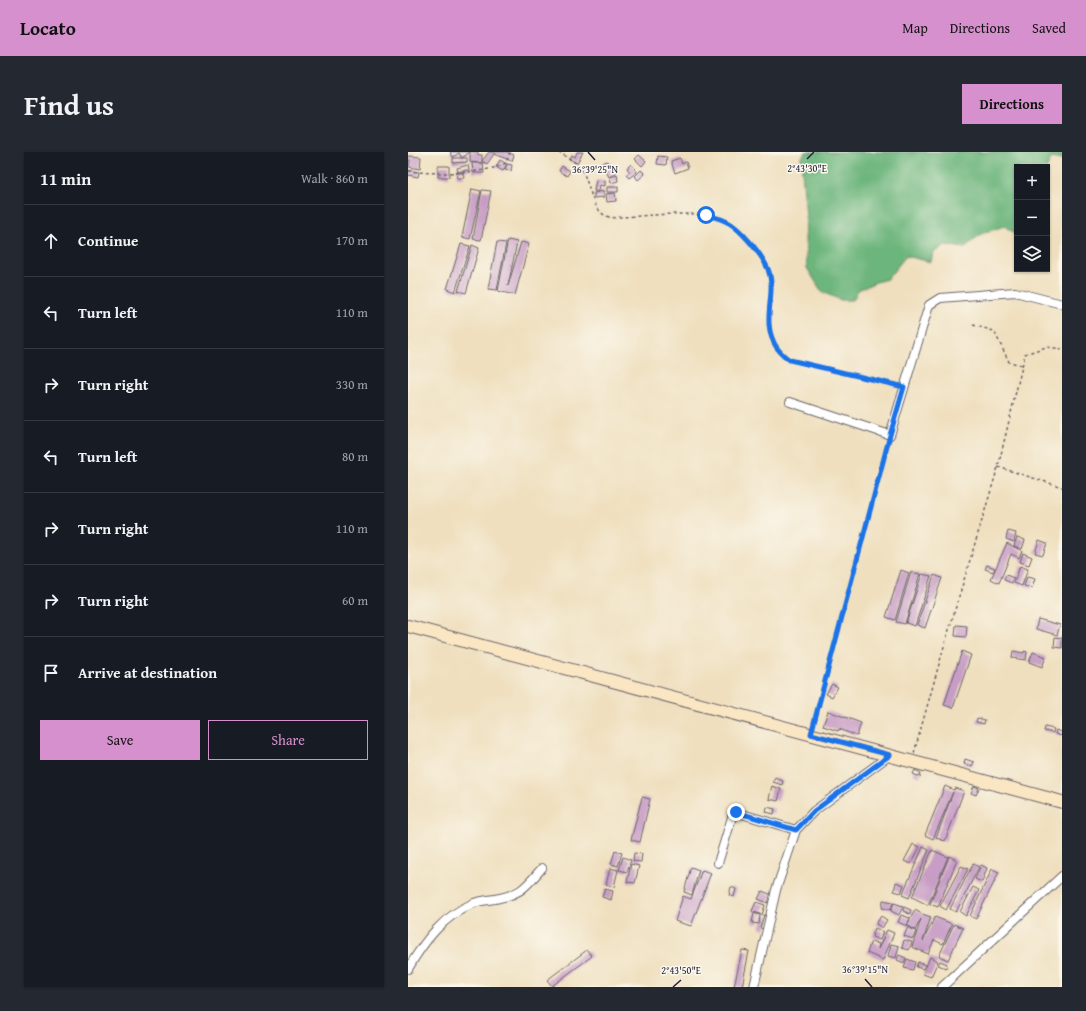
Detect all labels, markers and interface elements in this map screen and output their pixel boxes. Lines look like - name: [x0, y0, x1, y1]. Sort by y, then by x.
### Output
- text: Locato: [20, 14, 76, 42]
- text: Map: [902, 18, 928, 38]
- text: Directions: [950, 18, 1010, 38]
- text: Saved: [1032, 18, 1066, 38]
- text: Find us: [24, 84, 114, 125]
- button: Directions: [962, 84, 1062, 124]
- text: 2°43'30"E: [787, 161, 827, 176]
- text: 36°39'25"N: [572, 162, 618, 177]
- map controls: [1014, 164, 1050, 272]
- button: +: [1014, 164, 1050, 200]
- text: 11 min: [40, 166, 91, 191]
- text: Walk · 860 m: [301, 169, 368, 188]
- button: −: [1014, 200, 1050, 236]
- route start: [697, 206, 715, 224]
- icon: ahead: [40, 230, 62, 252]
- text: Continue: [78, 230, 139, 251]
- text: 170 m: [336, 231, 368, 250]
- button: layers: [1014, 236, 1050, 272]
- icon: left: [40, 302, 62, 324]
- text: Turn left: [78, 302, 137, 323]
- text: 110 m: [336, 303, 368, 322]
- icon: right: [40, 374, 62, 396]
- text: Turn right: [78, 374, 149, 395]
- text: 330 m: [336, 375, 368, 394]
- icon: left: [40, 446, 62, 468]
- text: Turn left: [78, 446, 137, 467]
- text: 80 m: [342, 447, 368, 466]
- icon: right: [40, 518, 62, 540]
- text: Turn right: [78, 518, 149, 539]
- text: 110 m: [336, 519, 368, 538]
- icon: right: [40, 590, 62, 612]
- text: Turn right: [78, 590, 149, 611]
- text: 60 m: [342, 591, 368, 610]
- icon: arrive: [40, 662, 62, 684]
- text: Arrive at destination: [78, 662, 217, 683]
- button: Save: [40, 720, 200, 760]
- button: Share: [208, 720, 368, 760]
- route end: [727, 803, 745, 821]
- text: 36°39'15"N: [842, 962, 888, 977]
- text: 2°43'50"E: [661, 963, 701, 978]

